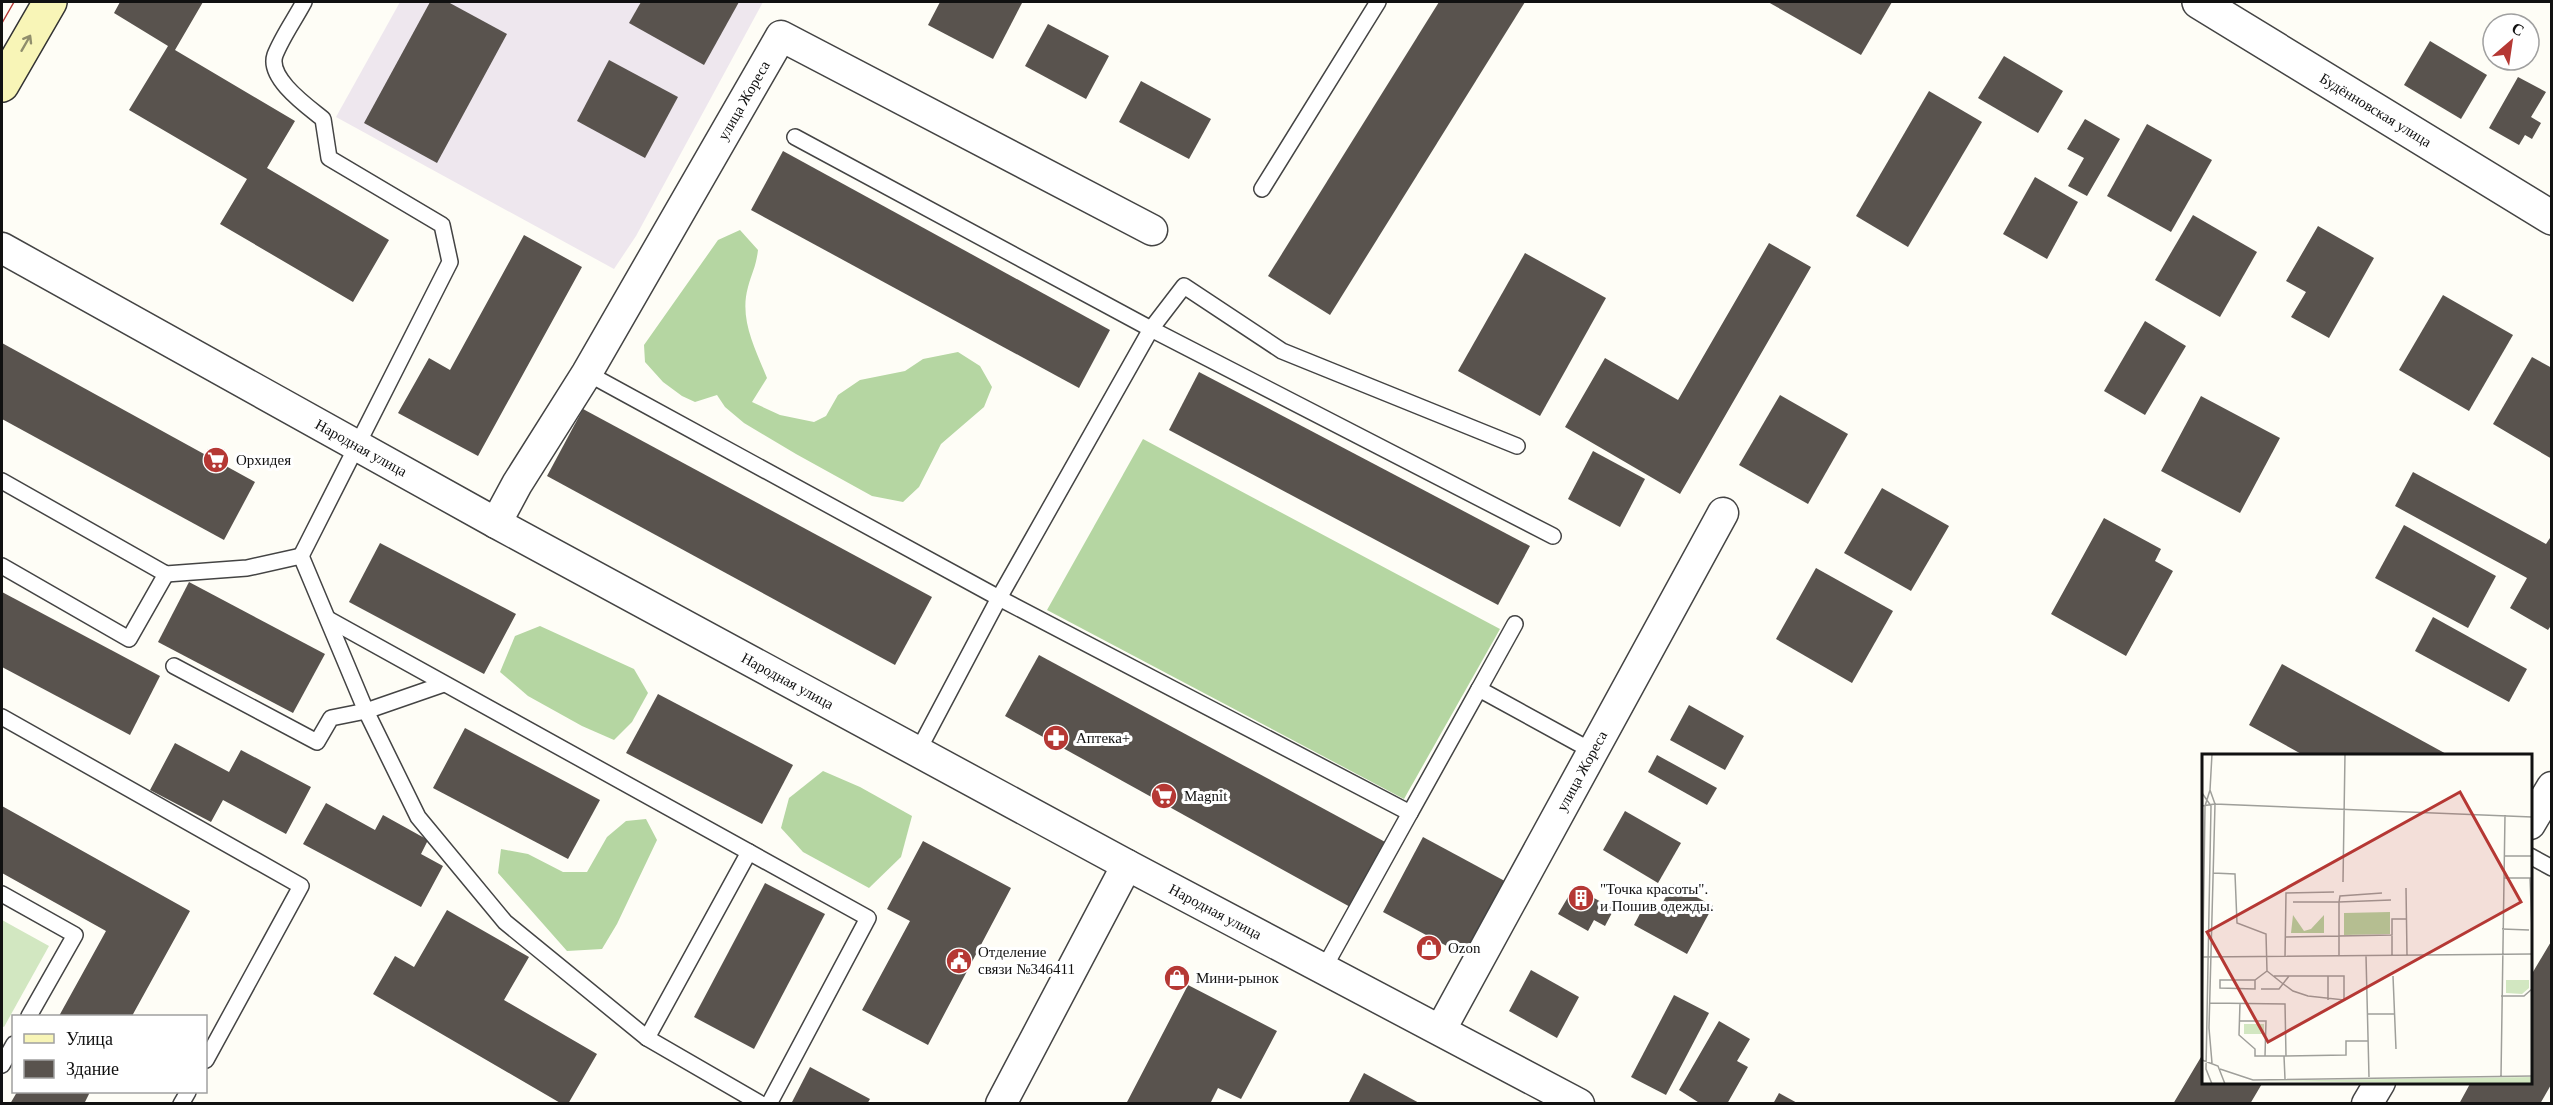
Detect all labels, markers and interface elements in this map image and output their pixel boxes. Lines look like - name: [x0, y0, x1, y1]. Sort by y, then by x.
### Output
- north arrow: [2481, 12, 2541, 72]
- text: С: [2509, 19, 2527, 40]
- one-way arrow: [20, 35, 32, 52]
- street label: улица Жореса: [715, 58, 773, 143]
- street label: Будённовская улица: [2317, 70, 2435, 150]
- street label: Народная улица: [313, 416, 410, 480]
- supermarket icon: Орхидея: [201, 445, 231, 475]
- place label: Орхидея: [236, 452, 291, 468]
- street label: Народная улица: [739, 650, 837, 713]
- pharmacy icon: Аптека+: [1041, 723, 1071, 753]
- street label: улица Жореса: [1554, 728, 1611, 814]
- place label: Аптека+: [1076, 730, 1130, 746]
- inset map: [2202, 754, 2532, 1084]
- supermarket icon: Magnit: [1149, 781, 1179, 811]
- place label: Magnit: [1184, 788, 1228, 804]
- street label: Народная улица: [1166, 881, 1264, 943]
- place label: "Точка красоты". и Пошив одежды.: [1600, 881, 1714, 914]
- building icon: "Точка красоты". и Пошив одежды.: [1566, 883, 1596, 913]
- shop icon: Ozon: [1414, 933, 1444, 963]
- place label: Ozon: [1448, 940, 1481, 956]
- place label: Отделение связи №346411: [978, 944, 1075, 977]
- public building icon: Отделение связи №346411: [944, 946, 974, 976]
- shop icon: Мини-рынок: [1162, 963, 1192, 993]
- place label: Мини-рынок: [1196, 970, 1280, 986]
- legend: [12, 1015, 207, 1093]
- text: Улица: [66, 1029, 113, 1049]
- text: Здание: [66, 1059, 119, 1079]

